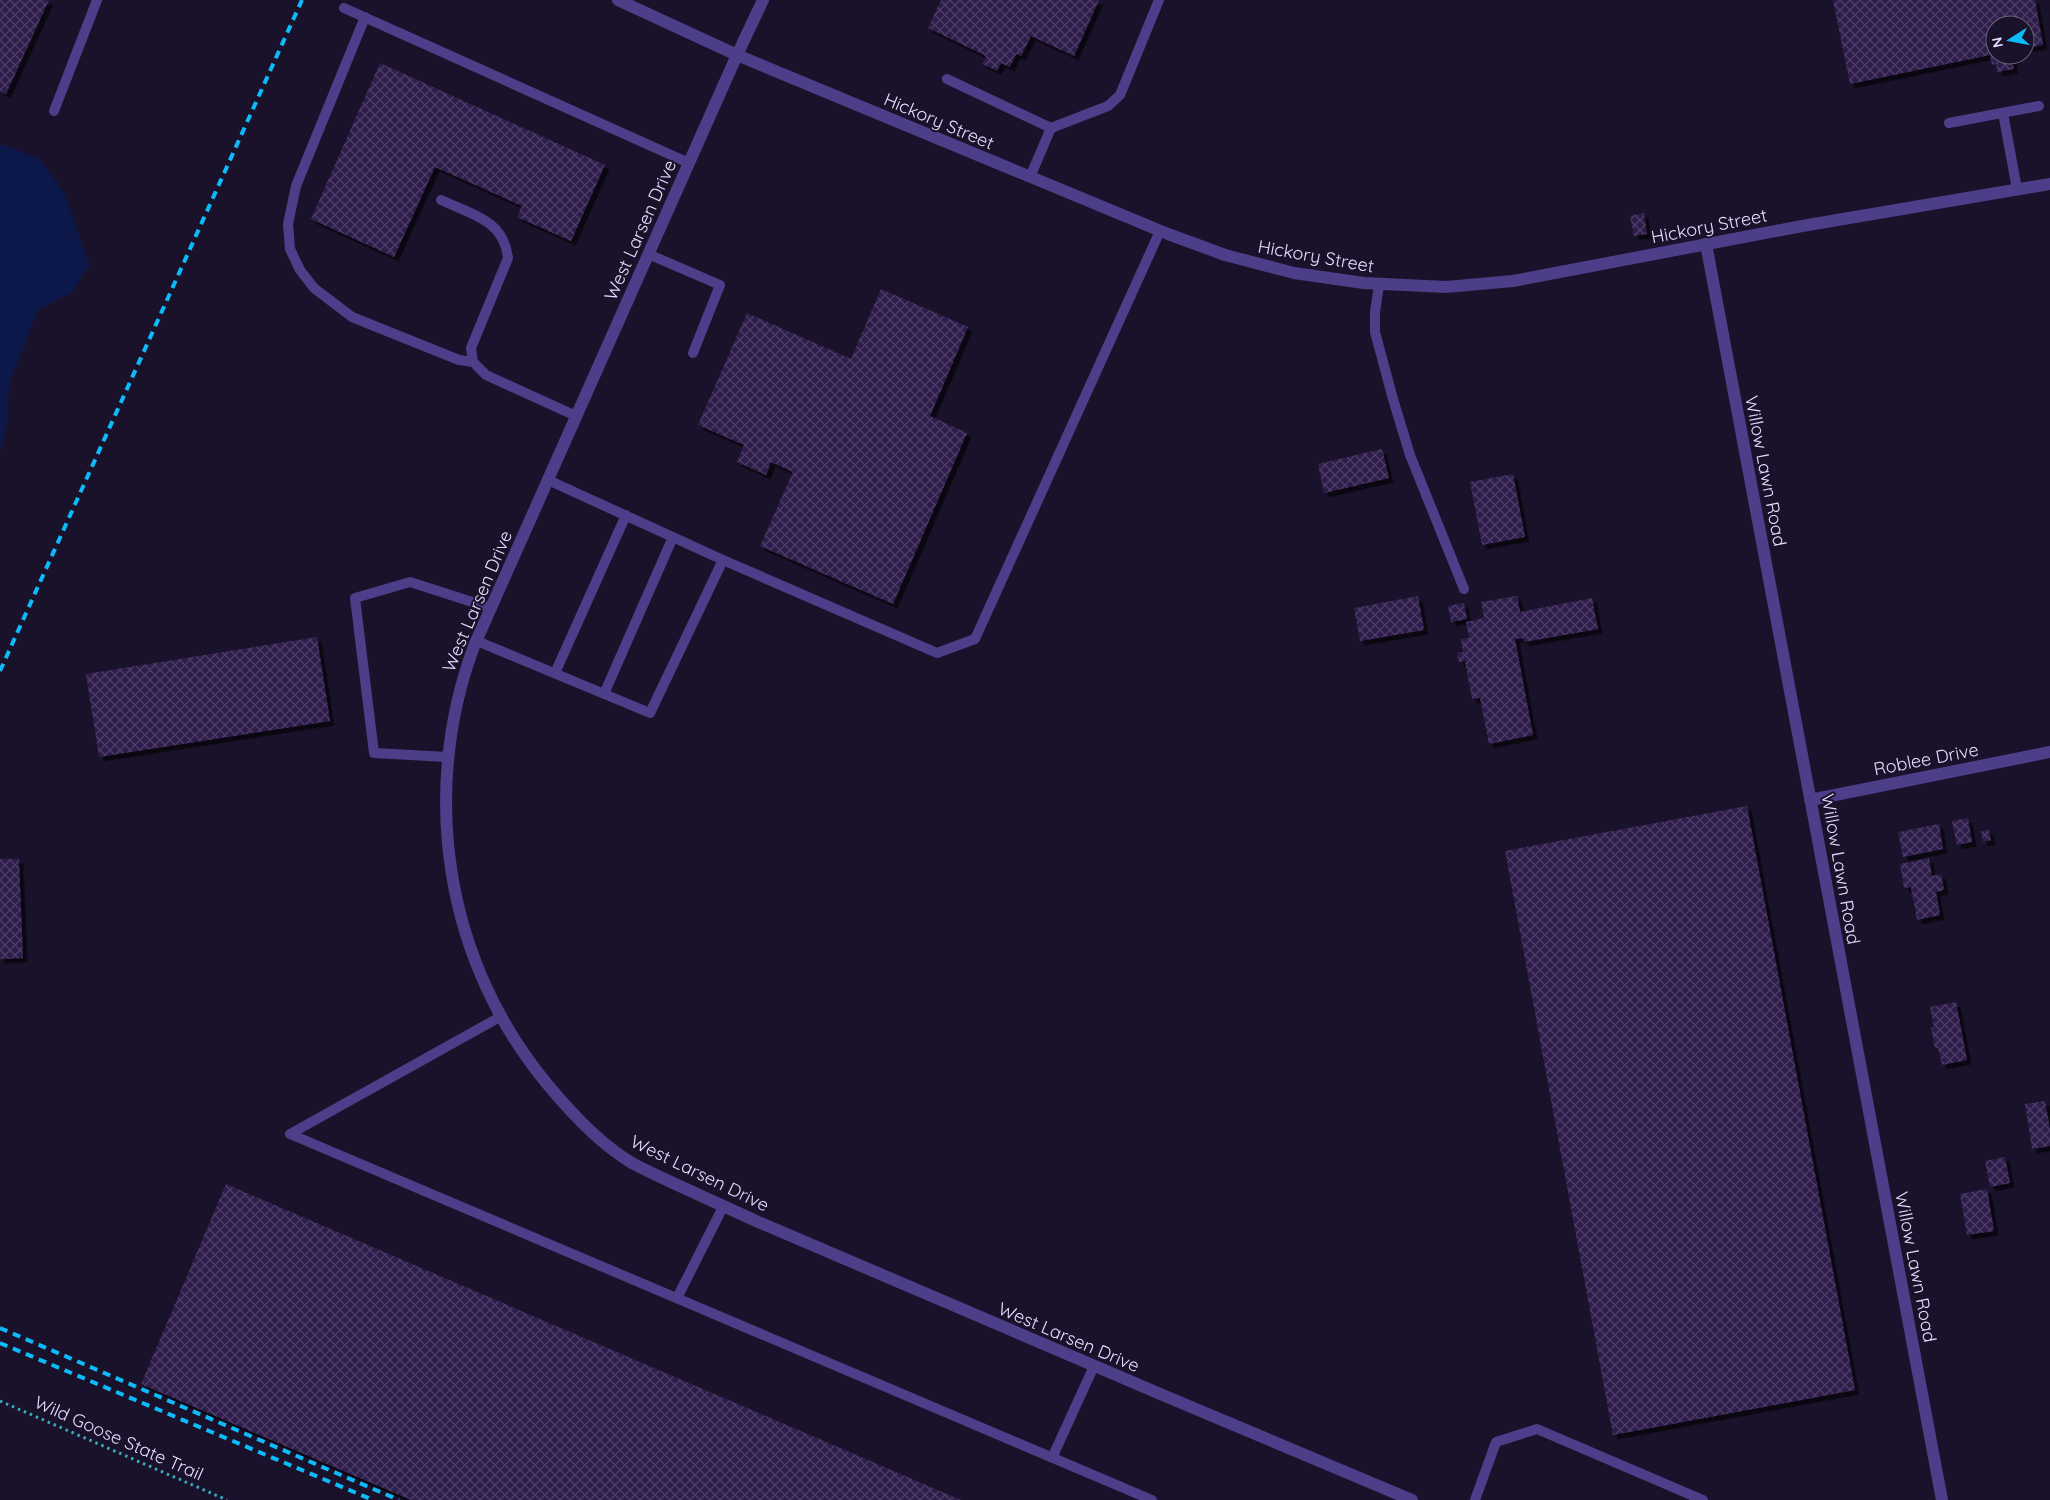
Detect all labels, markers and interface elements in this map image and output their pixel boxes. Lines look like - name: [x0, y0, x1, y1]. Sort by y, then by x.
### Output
- north arrow: [1985, 15, 2035, 65]
- text: N: [1987, 36, 2007, 49]
- street label: Hickory Street: [880, 87, 998, 155]
- street label: West Larsen Drive: [599, 156, 681, 304]
- street label: Hickory Street: [1649, 203, 1769, 249]
- street label: Hickory Street: [1256, 234, 1376, 278]
- street label: Willow Lawn Road: [1740, 394, 1792, 548]
- street label: West Larsen Drive: [437, 527, 517, 675]
- street label: Roblee Drive: [1872, 738, 1980, 780]
- street label: Willow Lawn Road: [1816, 792, 1866, 946]
- street label: West Larsen Drive: [627, 1129, 773, 1217]
- street label: Willow Lawn Road: [1890, 1190, 1942, 1344]
- street label: West Larsen Drive: [995, 1297, 1143, 1377]
- street label: Wild Goose State Trail: [31, 1390, 207, 1486]

